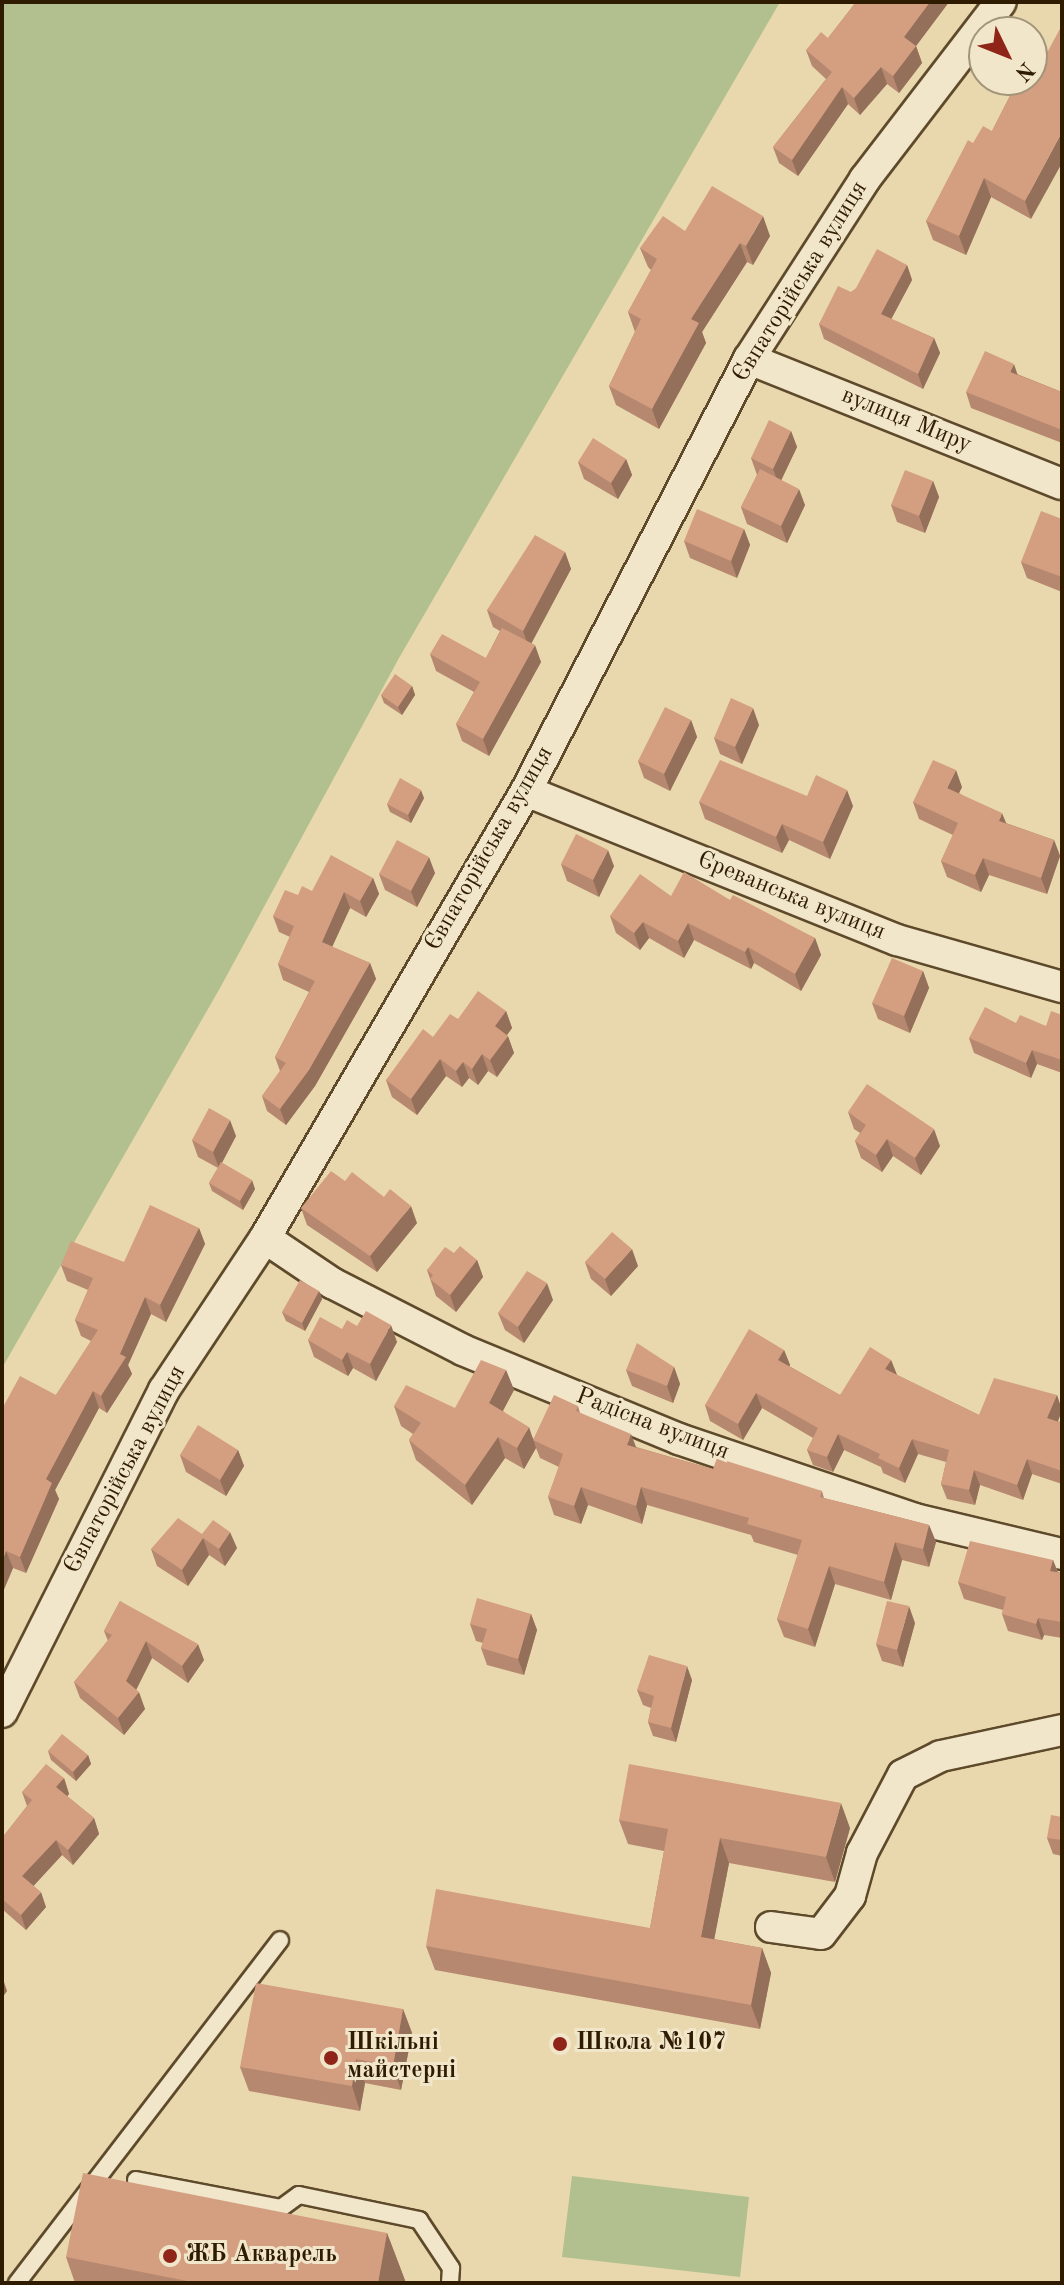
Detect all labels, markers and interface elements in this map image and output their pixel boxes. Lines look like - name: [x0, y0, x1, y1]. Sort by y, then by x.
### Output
- north arrow: [968, 16, 1048, 96]
- text: N: [1010, 57, 1038, 85]
- street label: Євпаторійська вулиця: [727, 176, 875, 388]
- street label: вулиця Миру: [837, 382, 975, 460]
- street label: Євпаторійська вулиця: [420, 742, 560, 956]
- street label: Єреванська вулиця: [693, 846, 889, 948]
- street label: Євпаторійська вулиця: [59, 1361, 193, 1579]
- street label: Радісна вулиця: [571, 1383, 733, 1467]
- place label: Шкільні майстерні: [347, 2030, 456, 2086]
- place label: Школа №107: [576, 2030, 726, 2058]
- marker: Школа №107: [551, 2035, 569, 2053]
- marker: Шкільні майстерні: [322, 2049, 340, 2067]
- place label: ЖБ Акварель: [186, 2242, 337, 2270]
- marker: ЖБ Акварель: [161, 2247, 179, 2265]

